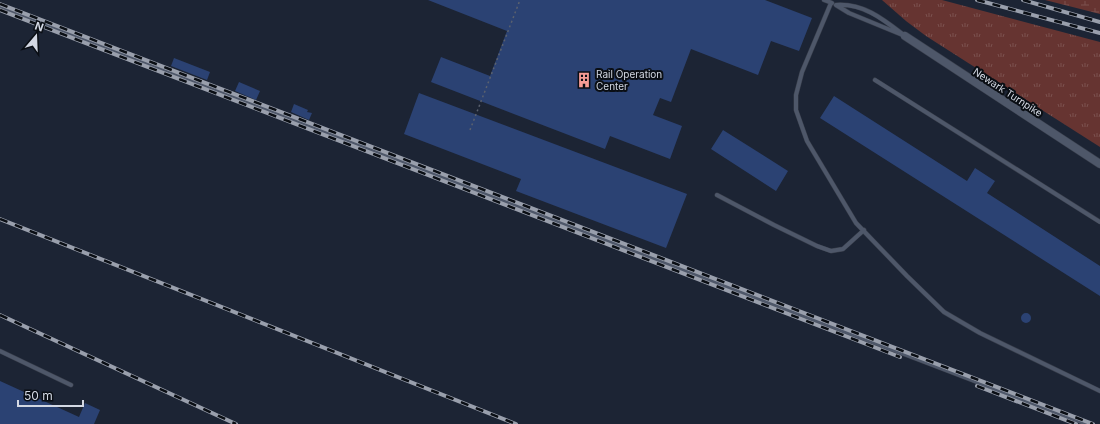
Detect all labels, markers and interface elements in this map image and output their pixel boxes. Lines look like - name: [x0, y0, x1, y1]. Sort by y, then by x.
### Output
- north arrow: [16, 16, 56, 56]
- text: N: [33, 19, 46, 35]
- street label: Newark Turnpike: [971, 65, 1045, 119]
- place label: Rail Operation Center: [596, 68, 662, 92]
- building icon: Rail Operation Center: [575, 71, 593, 89]
- scale bar: [18, 382, 83, 408]
- text: 50 m: [24, 388, 53, 403]

